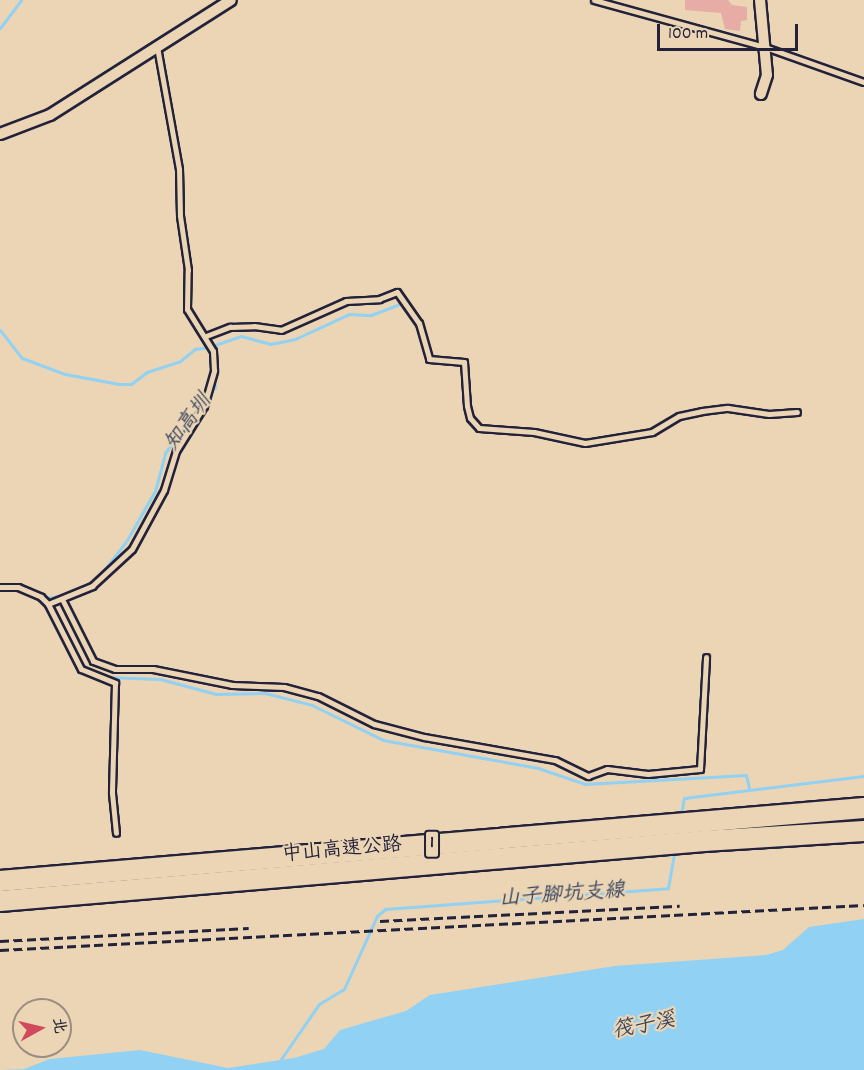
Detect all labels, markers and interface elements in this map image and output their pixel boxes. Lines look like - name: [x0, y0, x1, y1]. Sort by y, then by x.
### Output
- scale bar: [660, 12, 801, 50]
- text: 100 m: [668, 22, 708, 47]
- water label: 知高圳: [160, 390, 218, 456]
- road number: 1: [423, 829, 441, 859]
- street label: 中山高速公路: [281, 834, 403, 868]
- water label: 山子腳坑支線: [498, 879, 626, 913]
- north arrow: [12, 998, 72, 1058]
- water label: 筏子溪: [611, 1009, 677, 1045]
- text: 北: [46, 1016, 71, 1035]

